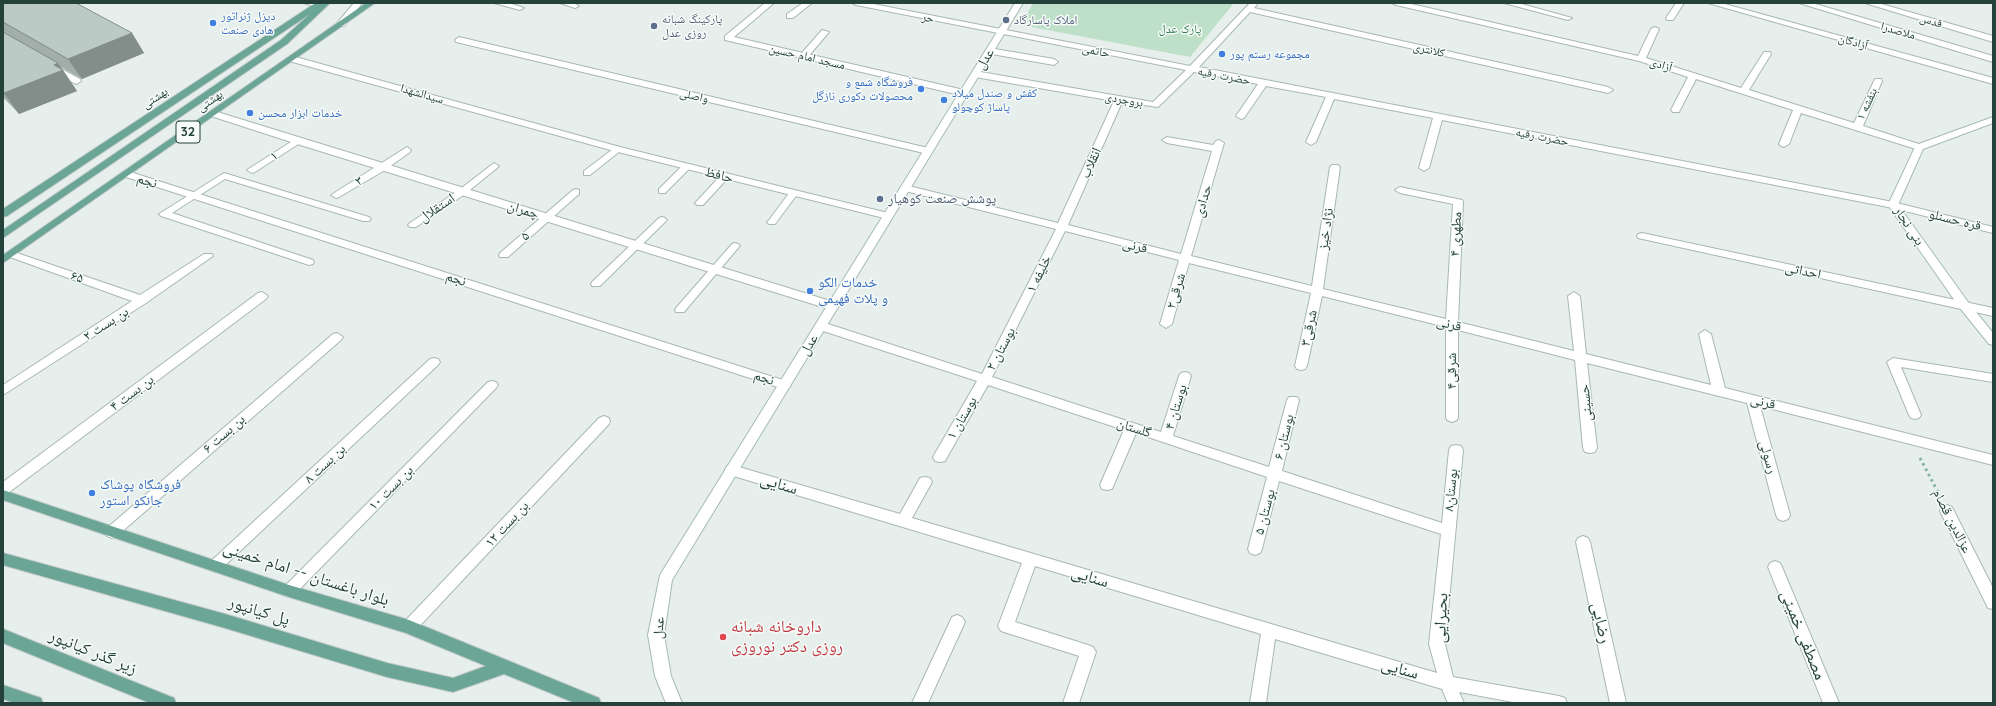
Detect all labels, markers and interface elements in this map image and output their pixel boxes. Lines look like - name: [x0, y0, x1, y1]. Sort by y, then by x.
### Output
- place label: دیزل ژنراتور هادی صنعت: [221, 9, 275, 37]
- street label: حر: [920, 10, 936, 26]
- street label: قدس: [1918, 11, 1944, 31]
- place label: پارکینگ شبانه روزی عدل: [662, 12, 722, 40]
- place label: املاک پاسارگاد: [1014, 13, 1077, 27]
- marker: املاک پاسارگاد: [1001, 15, 1011, 25]
- marker: دیزل ژنراتور هادی صنعت: [208, 18, 218, 28]
- street label: ملاصدرا: [1879, 19, 1917, 43]
- marker: پارکینگ شبانه روزی عدل: [649, 21, 659, 31]
- park label: پارک عدل: [1159, 22, 1201, 36]
- street label: آزادگان: [1836, 31, 1870, 53]
- street label: کلانتری: [1412, 39, 1446, 61]
- street label: مسجد امام حسین: [767, 41, 847, 73]
- street label: حاتمی: [1081, 41, 1111, 61]
- street label: عدل: [972, 45, 998, 73]
- place label: مجموعه رستم پور: [1230, 47, 1310, 61]
- marker: مجموعه رستم پور: [1217, 49, 1227, 59]
- street label: آزادی: [1648, 55, 1674, 75]
- street label: حضرت رقیه: [1196, 64, 1252, 88]
- place label: فروشگاه شمع و محصولات دکوری نازگل: [812, 75, 913, 103]
- street label: سیدالشهدا: [399, 81, 445, 107]
- street label: بهشتی: [139, 84, 171, 112]
- marker: فروشگاه شمع و محصولات دکوری نازگل: [916, 84, 926, 94]
- street label: واصلی: [678, 86, 710, 106]
- place label: کفش و صندل میلاد پاساژ کوچولو: [952, 86, 1037, 114]
- street label: بنفشه ۱: [1853, 86, 1881, 122]
- street label: بهشتى: [194, 87, 226, 115]
- street label: بروجردی: [1104, 90, 1144, 110]
- marker: کفش و صندل میلاد پاساژ کوچولو: [939, 95, 949, 105]
- place label: خدمات ابزار محسن: [258, 106, 343, 120]
- marker: خدمات ابزار محسن: [245, 108, 255, 118]
- road number: 32: [176, 121, 200, 143]
- street label: حضرت رقیه: [1514, 125, 1570, 149]
- street label: انقلاب: [1077, 145, 1105, 181]
- street label: ۱: [267, 147, 281, 165]
- street label: حافظ: [703, 163, 735, 187]
- street label: نجم: [135, 170, 159, 192]
- street label: ۳: [352, 172, 366, 190]
- street label: حدادی: [1190, 183, 1216, 219]
- street label: استقلال: [416, 190, 458, 226]
- place label: پوشش صنعت کوهیار: [888, 191, 996, 207]
- marker: پوشش صنعت کوهیار: [875, 194, 885, 204]
- street label: چمران: [505, 197, 541, 223]
- street label: بنی نجار: [1890, 203, 1928, 249]
- street label: قره حسنلو: [1927, 205, 1983, 235]
- street label: نژاد خیز: [1315, 207, 1337, 251]
- street label: مطهری ۴: [1446, 211, 1466, 257]
- street label: ۵: [517, 228, 533, 244]
- street label: قرنی: [1121, 235, 1149, 257]
- street label: خلیفه ۱: [1023, 253, 1055, 295]
- street label: احداثی: [1783, 259, 1823, 283]
- street label: ۶۵: [68, 267, 86, 287]
- street label: نجم: [444, 268, 468, 290]
- street label: ۲شرقی: [1163, 271, 1189, 311]
- place label: خدمات الگو و پلات فهیمی: [818, 275, 888, 308]
- marker: خدمات الگو و پلات فهیمی: [805, 286, 815, 296]
- street label: بن بست ۲: [80, 303, 132, 345]
- street label: ۳شرقی: [1297, 308, 1321, 348]
- street label: قرنی: [1435, 313, 1463, 335]
- street label: بوستان ۲: [983, 325, 1019, 373]
- street label: عدل: [796, 331, 822, 359]
- street label: ۴شرقی: [1444, 353, 1460, 389]
- street label: نجم: [752, 367, 776, 389]
- street label: بن بست ۴: [107, 371, 157, 415]
- street label: بوستان ۴: [1161, 382, 1191, 432]
- street label: حسینی: [1576, 384, 1596, 422]
- street label: قرنی: [1749, 391, 1777, 413]
- street label: بوستان ۱: [943, 394, 981, 442]
- street label: بن بست ۶: [199, 411, 249, 457]
- street label: بوستان ۶: [1270, 412, 1298, 462]
- street label: گلستان: [1115, 415, 1153, 441]
- street label: رسولی: [1756, 439, 1780, 475]
- street label: بن بست ۸: [301, 441, 349, 487]
- street label: بن بست ۱۰: [365, 462, 417, 514]
- street label: بوستان۸: [1440, 468, 1462, 512]
- street label: سنایی: [758, 469, 800, 499]
- place label: فروشگاه پوشاک جانکو استور: [100, 477, 181, 510]
- street label: عزالدین قصام: [1929, 486, 1975, 556]
- street label: بوستان ۵: [1251, 487, 1279, 537]
- marker: فروشگاه پوشاک جانکو استور: [87, 488, 97, 498]
- street label: بن بست ۱۲: [481, 497, 533, 551]
- street label: بلوار باغستان -- امام خمینی: [220, 537, 392, 611]
- street label: سنایی: [1069, 562, 1111, 592]
- street label: مصطفی خمینی: [1776, 587, 1830, 683]
- street label: پل کیانپور: [226, 592, 292, 630]
- street label: بحیرایی: [1429, 592, 1453, 644]
- street label: رضایی: [1587, 600, 1615, 646]
- street label: عدل: [650, 616, 668, 640]
- place label: داروخانه شبانه روزی دکتر نوروزی: [731, 617, 843, 657]
- street label: زیر گذر کیانپور: [46, 625, 140, 679]
- marker: داروخانه شبانه روزی دکتر نوروزی: [718, 632, 728, 642]
- street label: سنایی: [1379, 654, 1421, 684]

